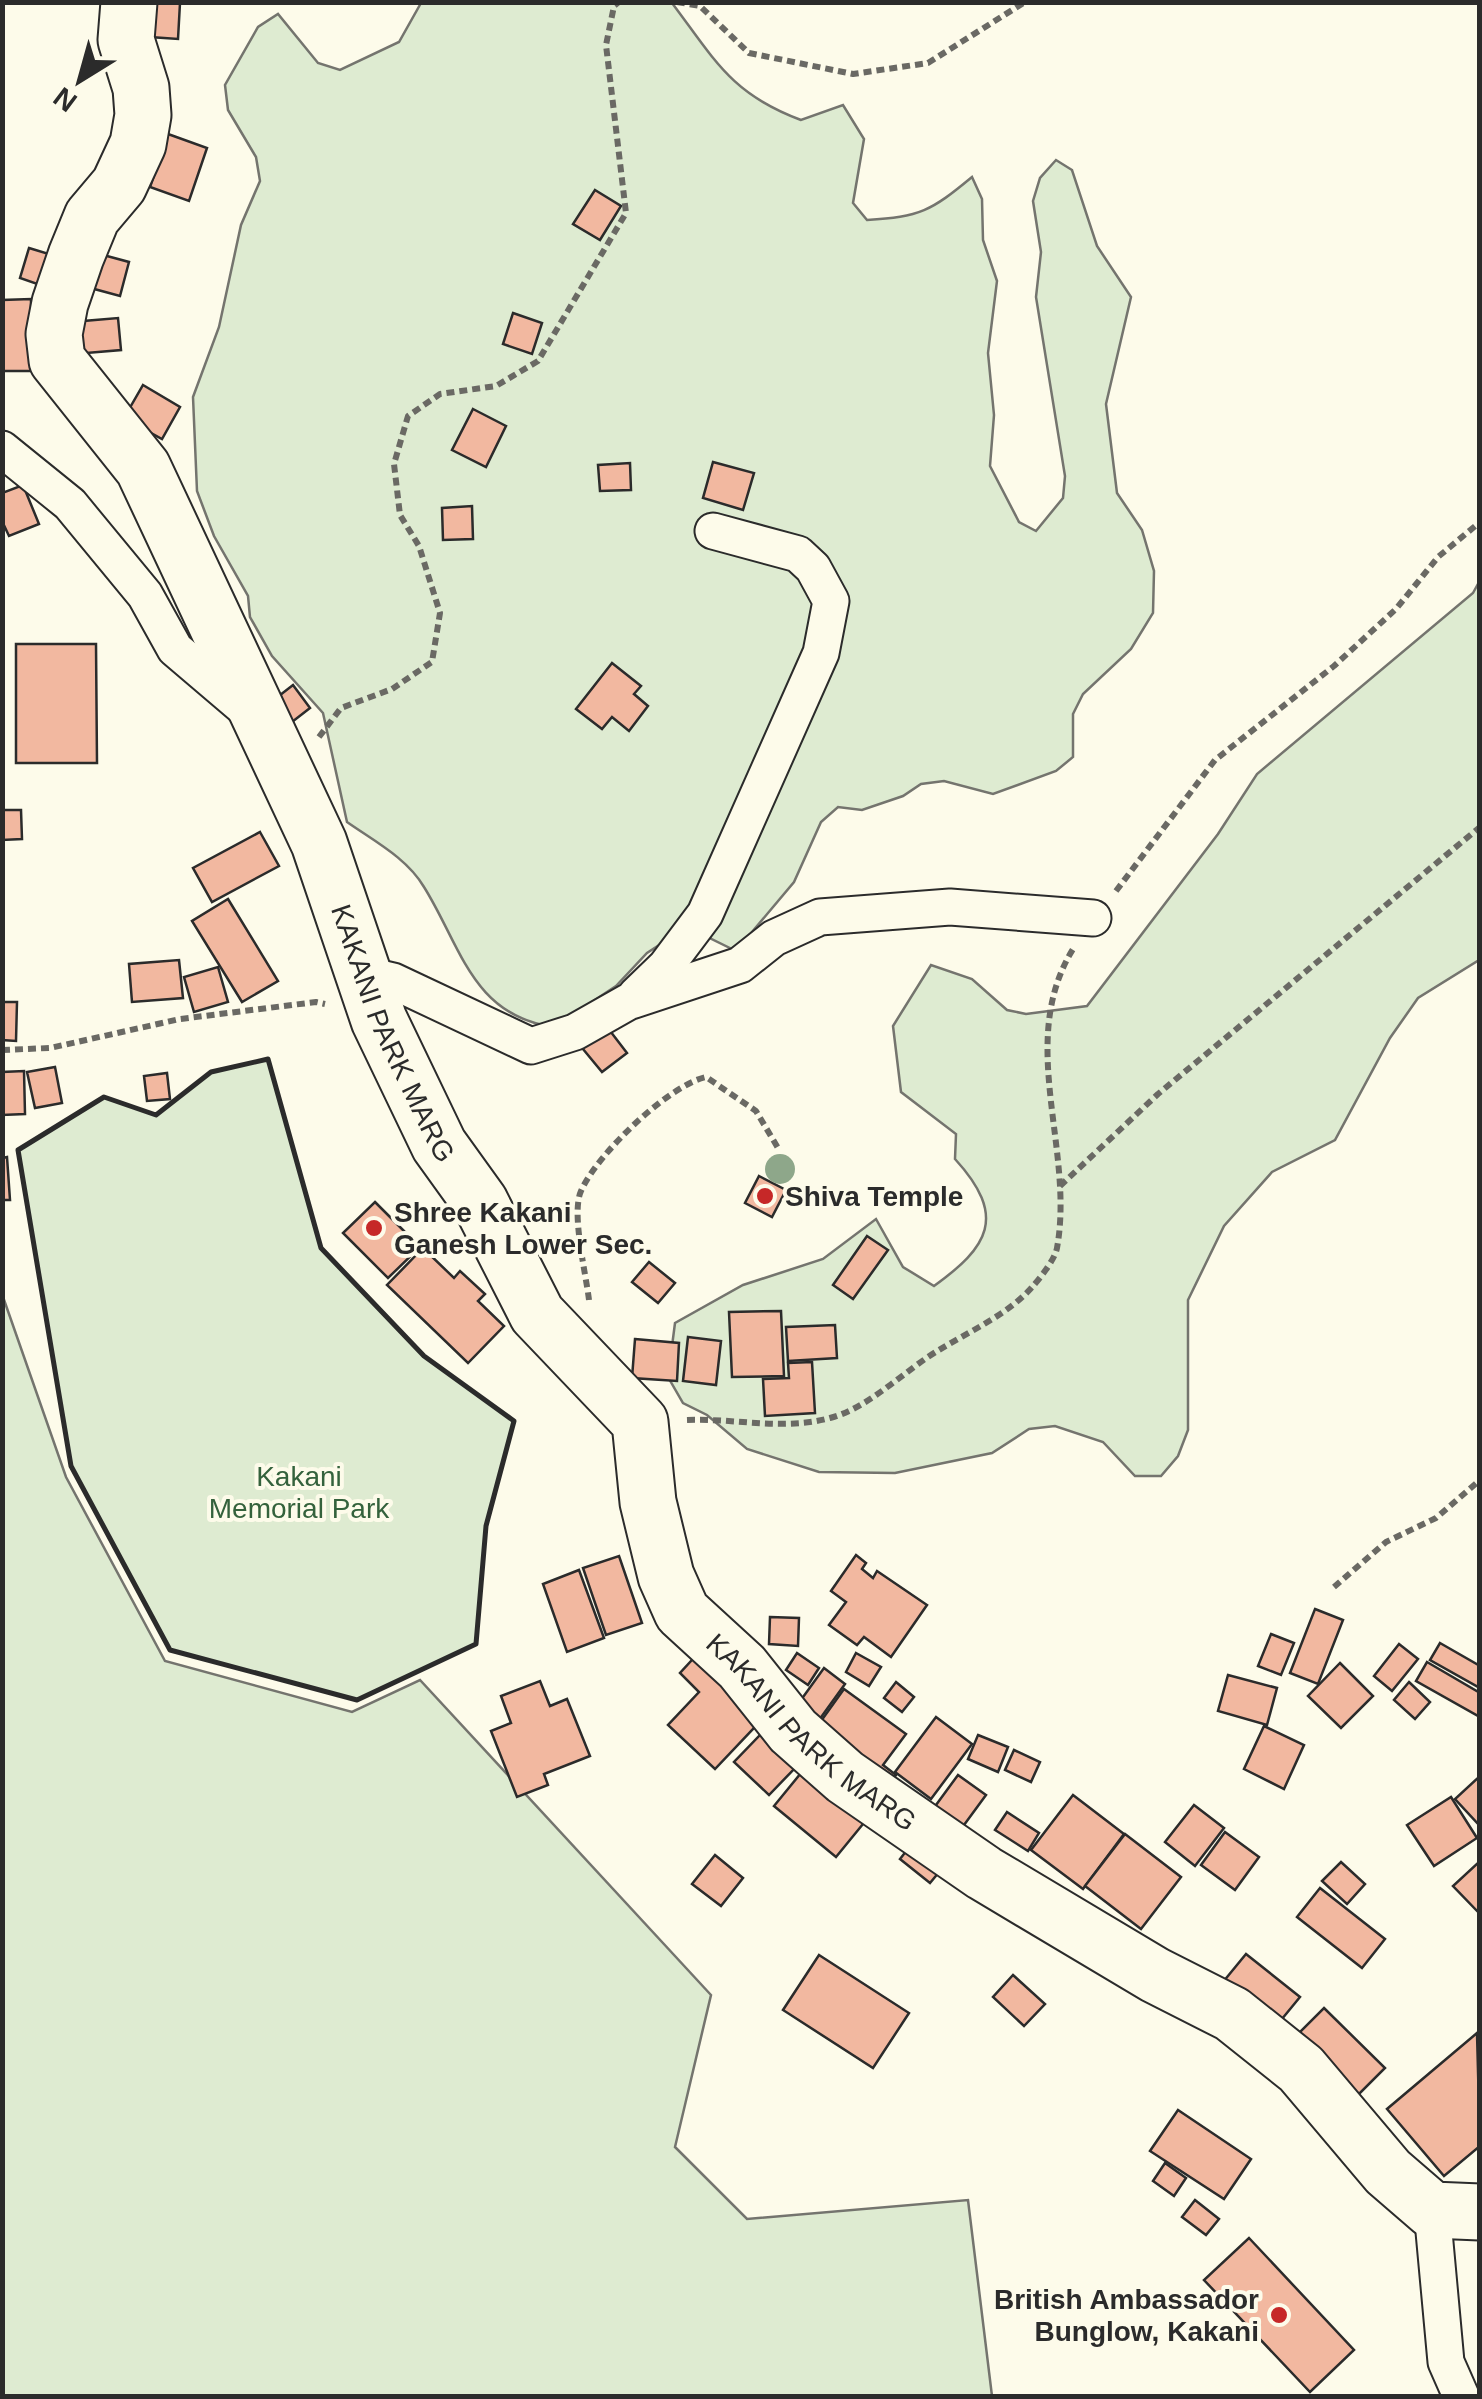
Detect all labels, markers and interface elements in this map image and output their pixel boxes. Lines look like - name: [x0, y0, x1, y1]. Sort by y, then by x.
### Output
- north arrow: [30, 30, 130, 130]
- text: N: [48, 81, 83, 118]
- street label: KAKANI PARK MARG: [325, 900, 461, 1168]
- place label: Shiva Temple: [785, 1181, 963, 1212]
- marker: Shiva Temple: [754, 1185, 776, 1207]
- place label: Shree Kakani Ganesh Lower Sec.: [394, 1197, 652, 1260]
- marker: Shree Kakani Ganesh Lower Sec.: [363, 1217, 385, 1239]
- park label: Kakani Memorial Park: [209, 1461, 390, 1524]
- street label: KAKANI PARK MARG: [700, 1627, 922, 1837]
- place label: British Ambassador Bunglow, Kakani: [994, 2284, 1259, 2347]
- marker: British Ambassador Bunglow, Kakani: [1268, 2304, 1290, 2326]

